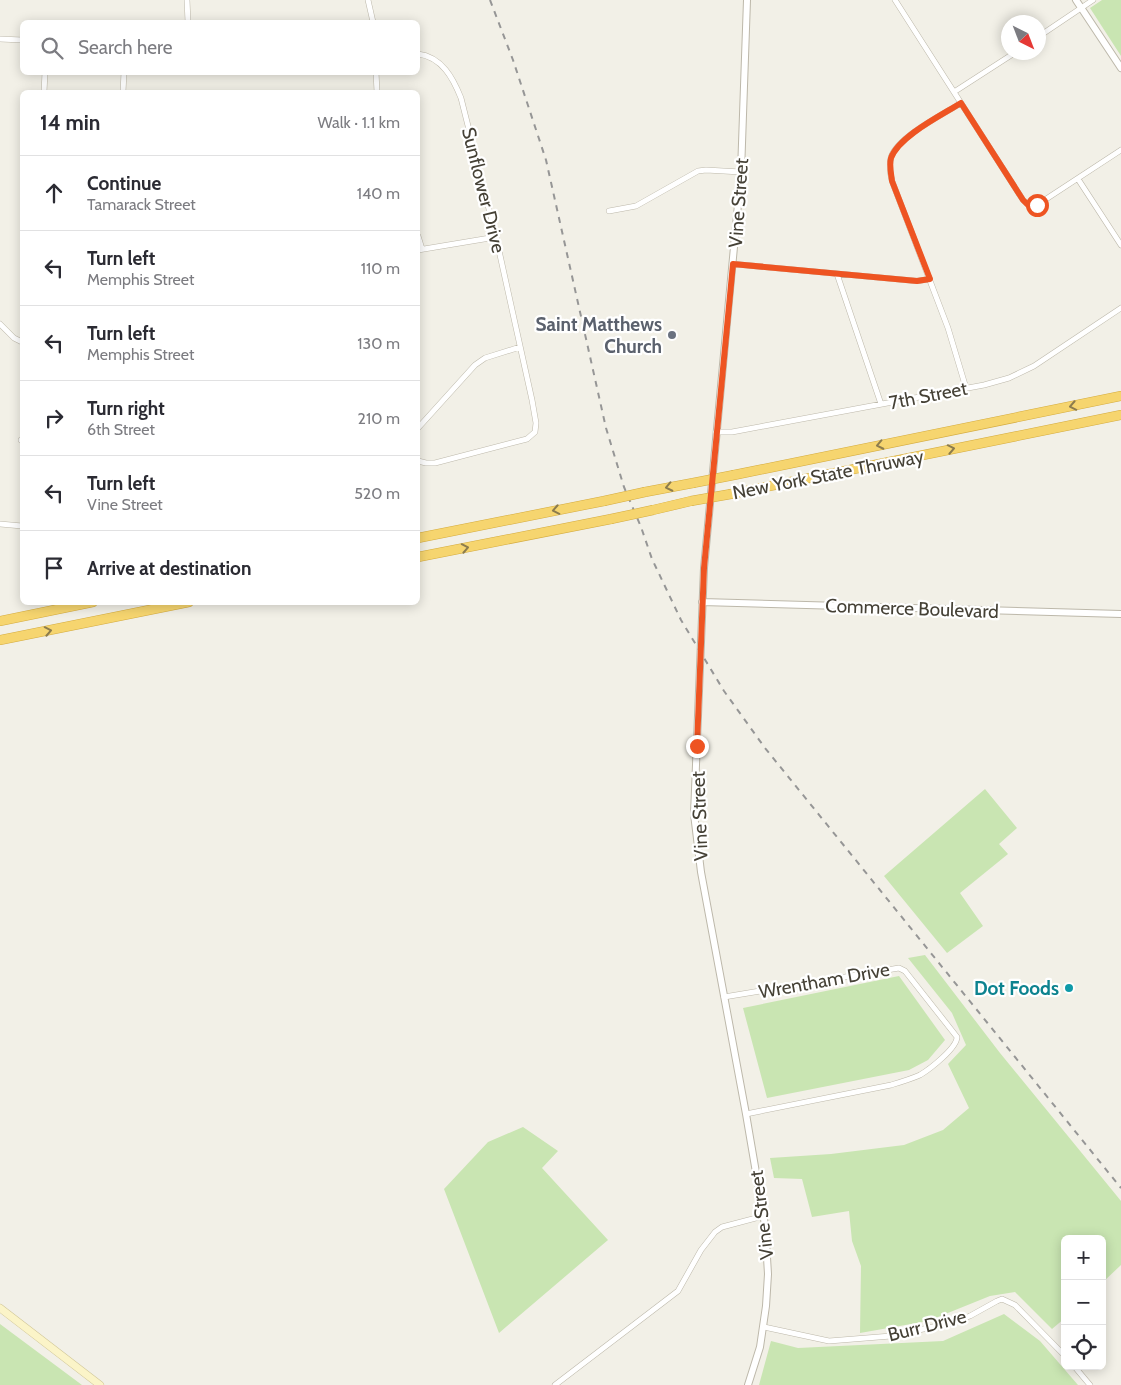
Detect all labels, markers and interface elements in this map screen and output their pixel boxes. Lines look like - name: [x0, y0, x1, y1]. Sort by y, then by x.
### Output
- north arrow: [1001, 15, 1046, 60]
- search box: [20, 20, 420, 75]
- icon: search: [38, 34, 66, 62]
- text: Search here: [78, 36, 172, 59]
- text: 14 min: [40, 110, 100, 135]
- text: Walk · 1.1 km: [318, 113, 400, 132]
- street label: Sunflower Drive: [457, 125, 510, 256]
- street label: Vine Street: [724, 157, 753, 249]
- text: Continue: [87, 172, 161, 195]
- icon: ahead: [40, 179, 68, 207]
- text: 140 m: [357, 184, 400, 203]
- route start: [1026, 194, 1049, 217]
- text: Tamarack Street: [87, 195, 196, 214]
- text: Turn left: [87, 247, 155, 270]
- icon: left: [40, 254, 68, 282]
- text: 110 m: [361, 259, 400, 278]
- text: Memphis Street: [87, 270, 194, 289]
- place label: Saint Matthews Church: [536, 313, 662, 358]
- text: Turn left: [87, 322, 155, 345]
- icon: left: [40, 329, 68, 357]
- marker: Saint Matthews Church: [666, 329, 678, 341]
- text: 130 m: [357, 334, 400, 353]
- text: Memphis Street: [87, 345, 194, 364]
- street label: 7th Street: [887, 377, 970, 414]
- text: Turn right: [87, 397, 165, 420]
- one-way arrow: [1069, 400, 1078, 410]
- icon: right: [40, 404, 68, 432]
- text: 210 m: [358, 409, 400, 428]
- text: 6th Street: [87, 420, 155, 439]
- one-way arrow: [875, 439, 884, 450]
- street label: New York State Thruway: [731, 445, 926, 504]
- one-way arrow: [946, 445, 955, 455]
- text: Turn left: [87, 472, 155, 495]
- icon: left: [40, 479, 68, 507]
- one-way arrow: [664, 482, 673, 492]
- text: 520 m: [354, 484, 400, 503]
- text: Vine Street: [87, 495, 163, 514]
- one-way arrow: [551, 505, 560, 515]
- one-way arrow: [461, 543, 470, 554]
- icon: arrive: [40, 554, 68, 582]
- text: Arrive at destination: [87, 557, 251, 580]
- street label: Commerce Boulevard: [825, 594, 999, 623]
- one-way arrow: [43, 626, 52, 637]
- route end: [686, 735, 709, 758]
- street label: Vine Street: [686, 770, 713, 861]
- street label: Wrentham Drive: [757, 958, 892, 1003]
- place label: Dot Foods: [974, 977, 1059, 1000]
- marker: Dot Foods: [1063, 982, 1075, 994]
- street label: Vine Street: [745, 1168, 778, 1261]
- map controls: [1061, 1235, 1106, 1370]
- button: +: [1061, 1235, 1106, 1280]
- button: −: [1061, 1280, 1106, 1325]
- street label: Burr Drive: [885, 1305, 969, 1346]
- button: locate: [1061, 1325, 1106, 1370]

